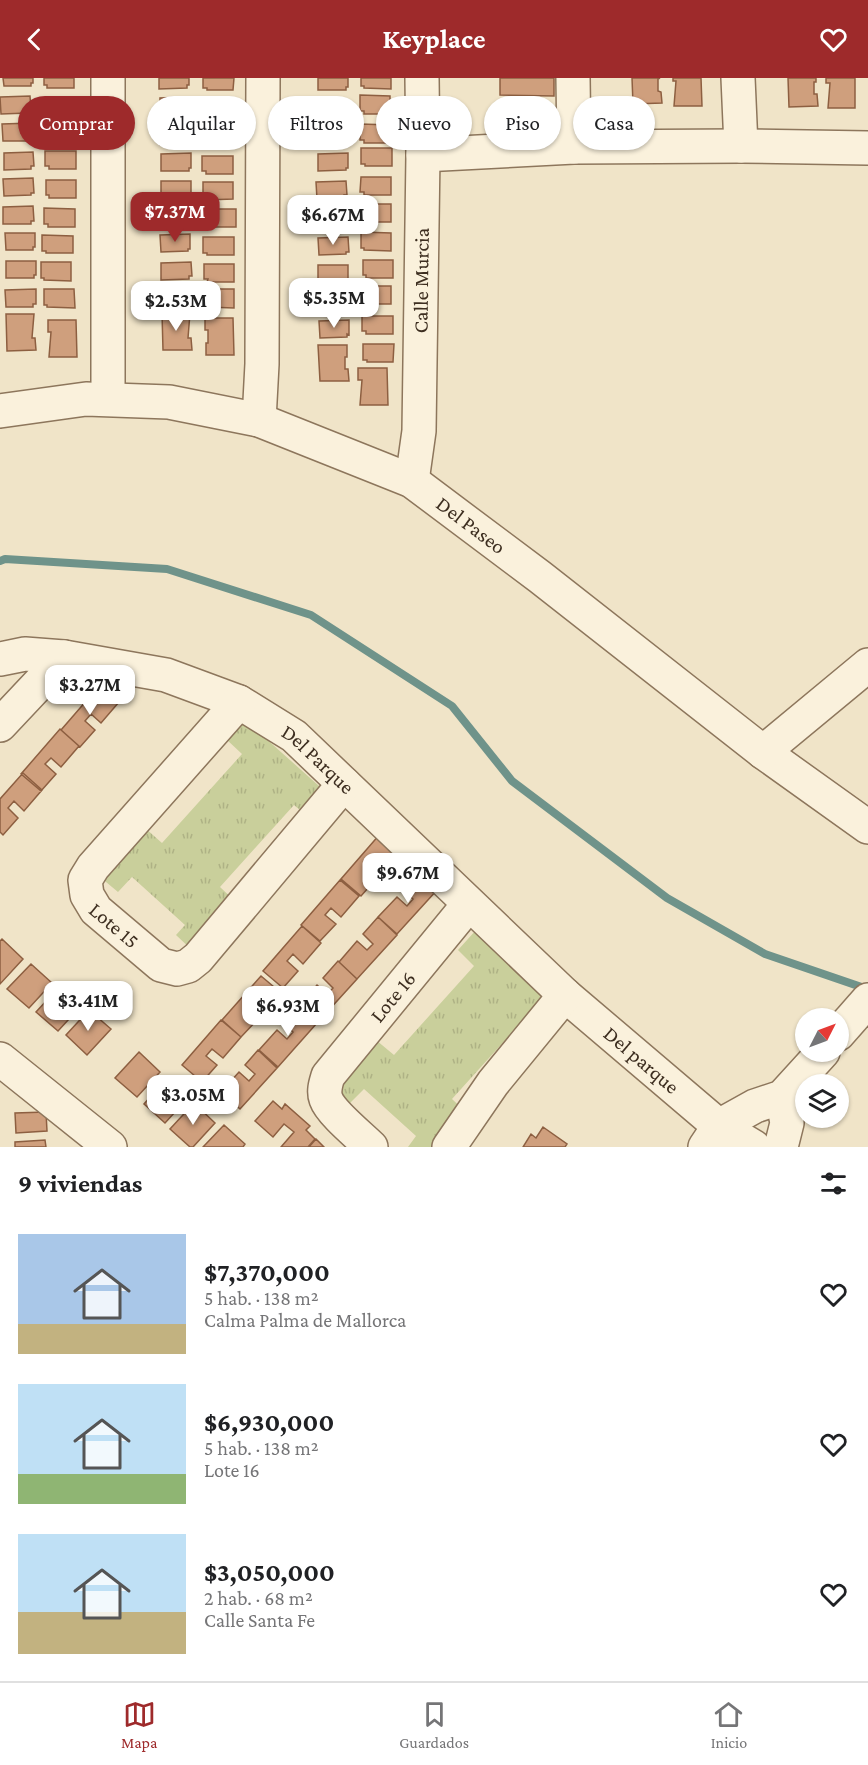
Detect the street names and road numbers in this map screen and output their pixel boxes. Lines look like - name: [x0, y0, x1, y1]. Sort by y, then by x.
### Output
- street label: Calle Murcia: [408, 227, 434, 334]
- street label: Del Paseo: [431, 491, 510, 559]
- street label: Del Parque: [277, 719, 359, 799]
- street label: Lote 15: [84, 898, 144, 953]
- street label: Lote 16: [365, 967, 421, 1027]
- street label: Del parque: [599, 1021, 684, 1099]

